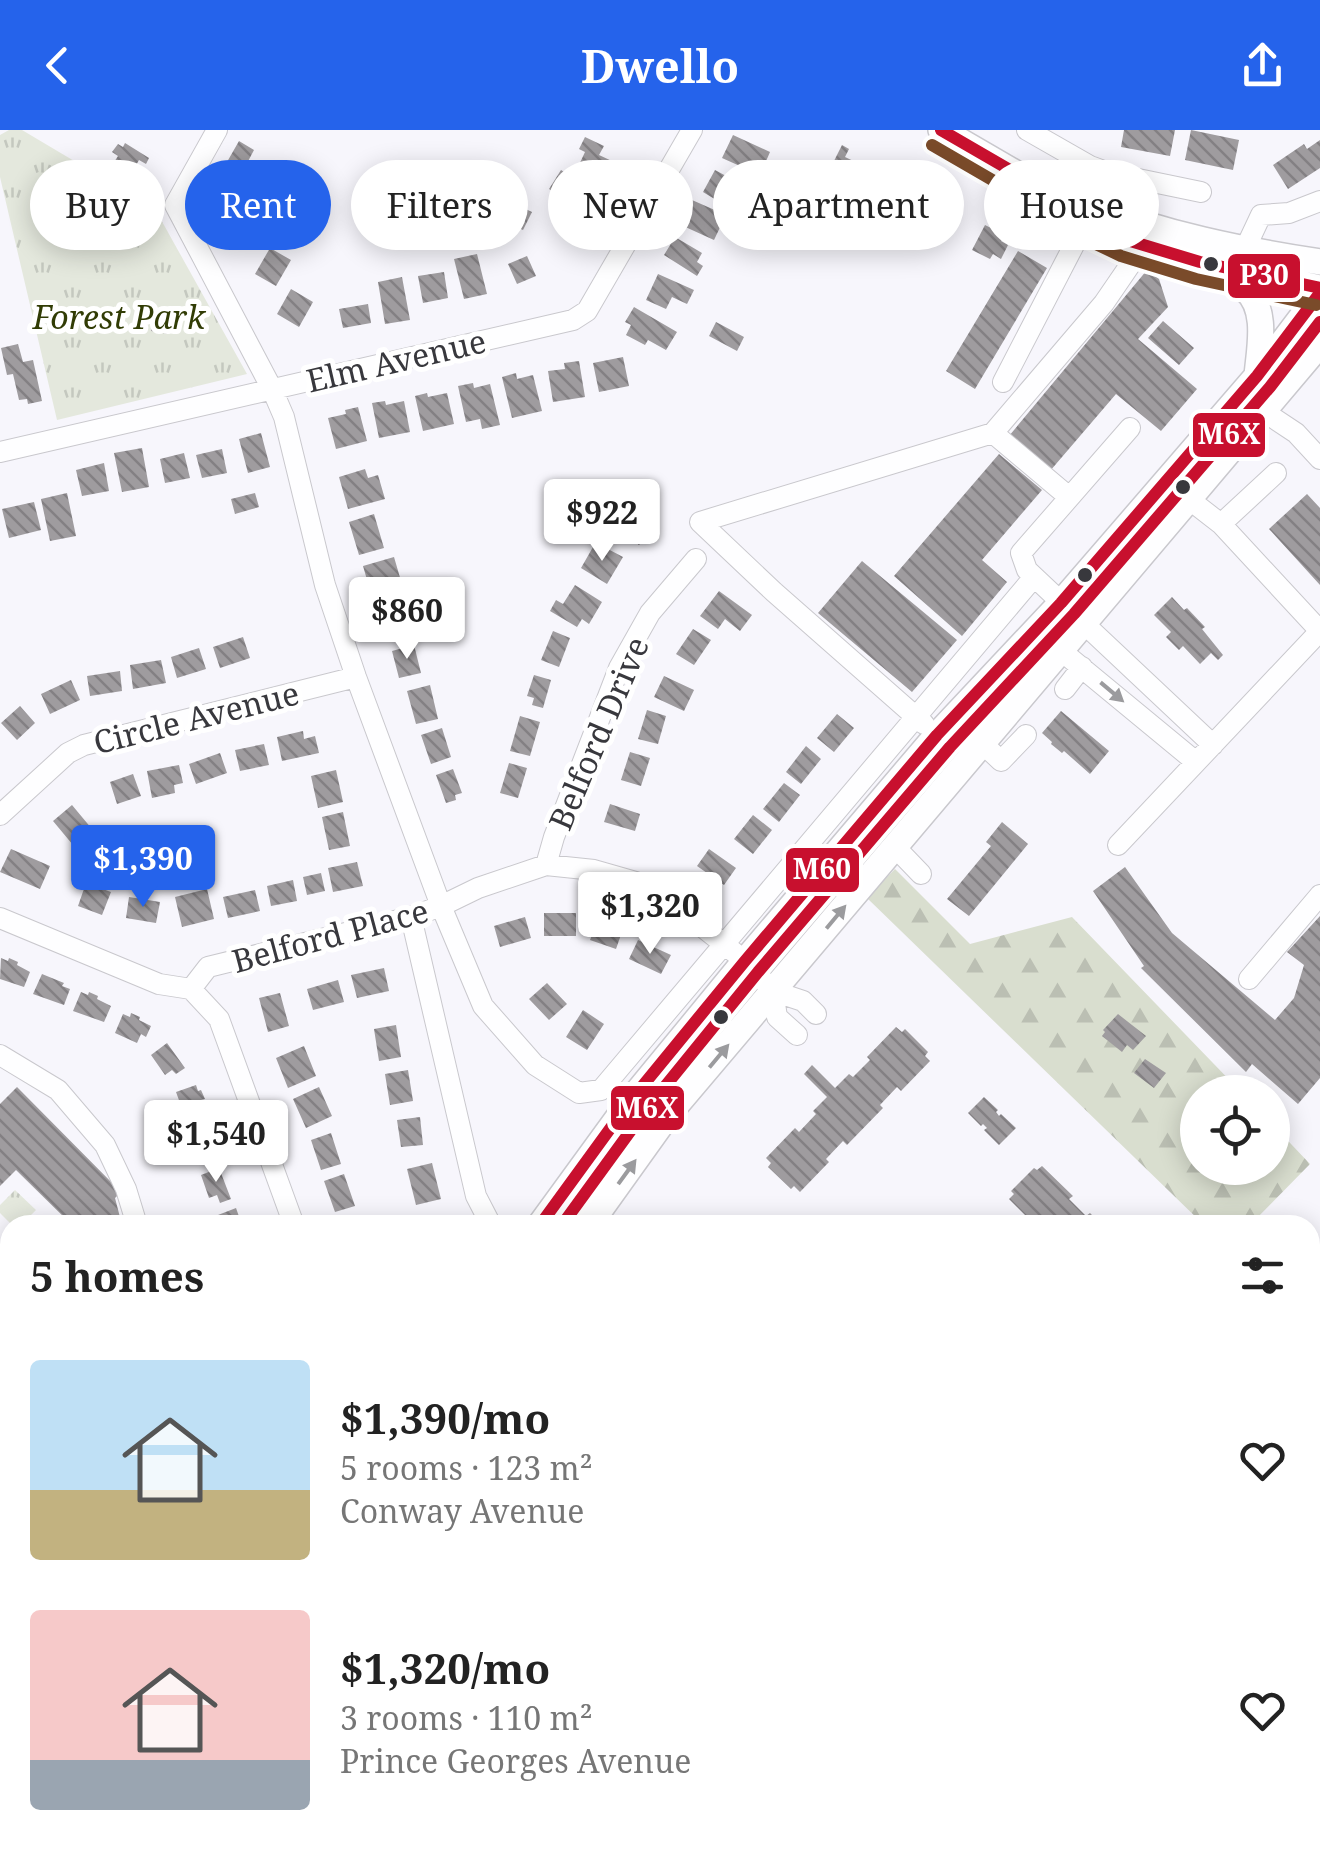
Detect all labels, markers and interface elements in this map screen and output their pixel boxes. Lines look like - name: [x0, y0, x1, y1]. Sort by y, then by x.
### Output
- text: Dwello: [581, 35, 739, 96]
- icon: back: [30, 38, 85, 93]
- icon: share: [1235, 38, 1290, 93]
- chip: Buy: [30, 160, 165, 250]
- chip: Rent: [185, 160, 331, 250]
- chip: Filters: [351, 160, 528, 250]
- chip: New: [548, 160, 693, 250]
- chip: Apartment: [713, 160, 964, 250]
- chip: House: [984, 160, 1159, 250]
- line badge: P30: [1226, 252, 1302, 300]
- unlabelled marker: [1201, 254, 1221, 274]
- text: P30: [1239, 255, 1289, 293]
- park label: Forest Park: [32, 295, 207, 338]
- street label: Elm Avenue: [302, 318, 490, 402]
- line badge: M6X: [1191, 411, 1267, 459]
- text: M6X: [1197, 414, 1261, 452]
- unlabelled marker: [1173, 477, 1193, 497]
- pin: $922: [543, 479, 661, 564]
- text: $922: [566, 490, 638, 533]
- unlabelled marker: [1075, 565, 1095, 585]
- pin: $860: [348, 577, 466, 662]
- text: $860: [371, 588, 443, 631]
- street label: Belford Drive: [538, 630, 658, 836]
- street label: Circle Avenue: [89, 671, 303, 763]
- one-way arrow: [1099, 681, 1124, 702]
- pin: $1,390: [62, 825, 224, 910]
- text: $1,390: [93, 836, 193, 879]
- line badge: M60: [784, 846, 861, 894]
- text: M60: [793, 849, 851, 887]
- pin: $1,320: [569, 872, 731, 957]
- text: $1,320: [600, 883, 700, 926]
- street label: Belford Place: [227, 888, 433, 982]
- one-way arrow: [824, 904, 846, 929]
- unlabelled marker: [711, 1007, 731, 1027]
- one-way arrow: [707, 1043, 729, 1068]
- map controls: [1180, 1075, 1290, 1185]
- button: locate: [1180, 1075, 1290, 1185]
- line badge: M6X: [609, 1084, 686, 1132]
- text: M6X: [615, 1088, 679, 1126]
- pin: $1,540: [135, 1100, 297, 1185]
- text: $1,540: [166, 1111, 266, 1154]
- one-way arrow: [616, 1159, 636, 1186]
- text: 5 homes: [30, 1247, 204, 1304]
- icon: filters: [1235, 1248, 1290, 1303]
- text: $1,390/mo: [340, 1389, 550, 1446]
- icon: home: [110, 1400, 230, 1520]
- icon: heart: [1235, 1433, 1290, 1488]
- text: 5 rooms · 123 m²: [340, 1446, 593, 1489]
- text: Conway Avenue: [340, 1489, 584, 1532]
- text: $1,320/mo: [340, 1639, 550, 1696]
- icon: home: [110, 1650, 230, 1770]
- icon: heart: [1235, 1683, 1290, 1738]
- text: 3 rooms · 110 m²: [340, 1696, 593, 1739]
- text: Prince Georges Avenue: [340, 1739, 691, 1782]

